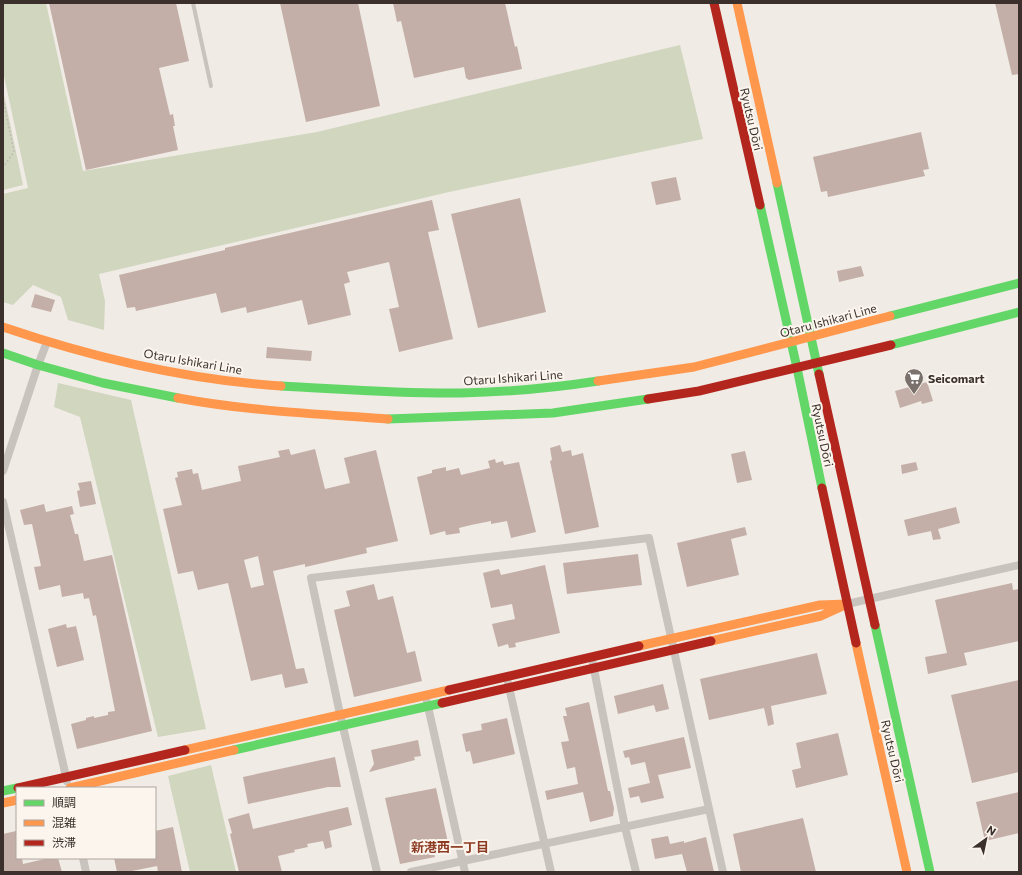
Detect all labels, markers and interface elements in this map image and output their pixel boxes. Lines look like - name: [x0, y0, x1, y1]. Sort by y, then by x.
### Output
- street label: Ryutsu Dōri: [738, 86, 766, 152]
- street label: Otaru Ishikari Line: [778, 300, 878, 340]
- street label: Otaru Ishikari Line: [143, 345, 243, 377]
- street label: Otaru Ishikari Line: [463, 367, 563, 387]
- supermarket icon: Seicomart: [903, 367, 925, 395]
- place label: Seicomart: [928, 371, 985, 385]
- street label: Ryutsu Dōri: [809, 402, 837, 468]
- street label: Ryutsu Dōri: [879, 718, 907, 784]
- legend: [16, 787, 156, 859]
- text: 順調: [52, 795, 76, 809]
- text: 混雑: [52, 815, 76, 829]
- north arrow: [966, 819, 1006, 859]
- text: N: [985, 822, 999, 838]
- text: 渋滞: [52, 835, 76, 849]
- district label: 新港西一丁目: [411, 839, 489, 855]

